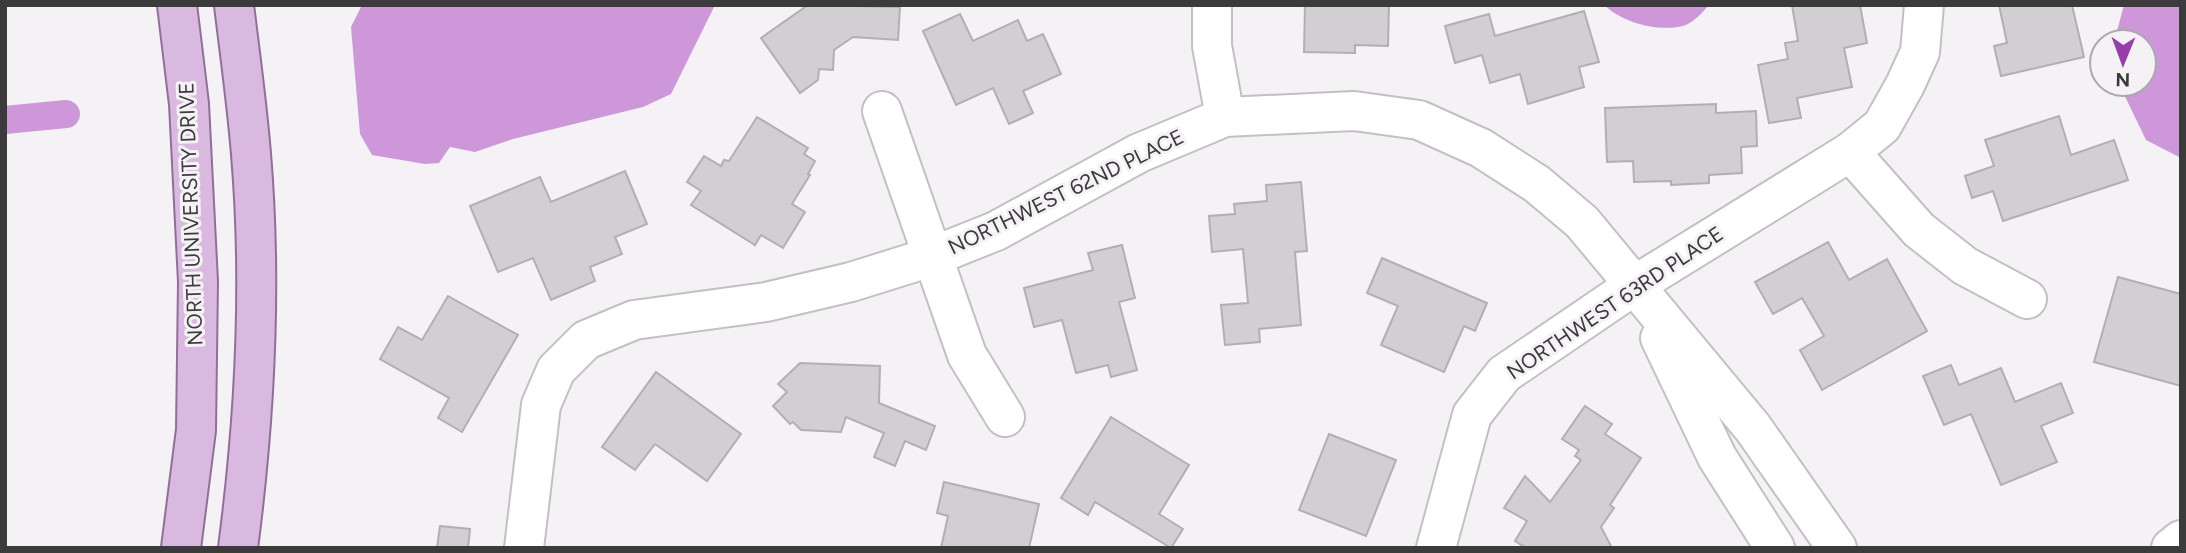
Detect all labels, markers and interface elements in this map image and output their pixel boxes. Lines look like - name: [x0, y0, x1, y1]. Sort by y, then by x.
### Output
- north arrow: [2088, 28, 2158, 98]
- text: N: [2115, 68, 2130, 91]
- street label: NORTH UNIVERSITY DRIVE: [173, 82, 208, 346]
- street label: NORTHWEST 62ND PLACE: [944, 124, 1188, 260]
- street label: NORTHWEST 63RD PLACE: [1502, 221, 1728, 384]

